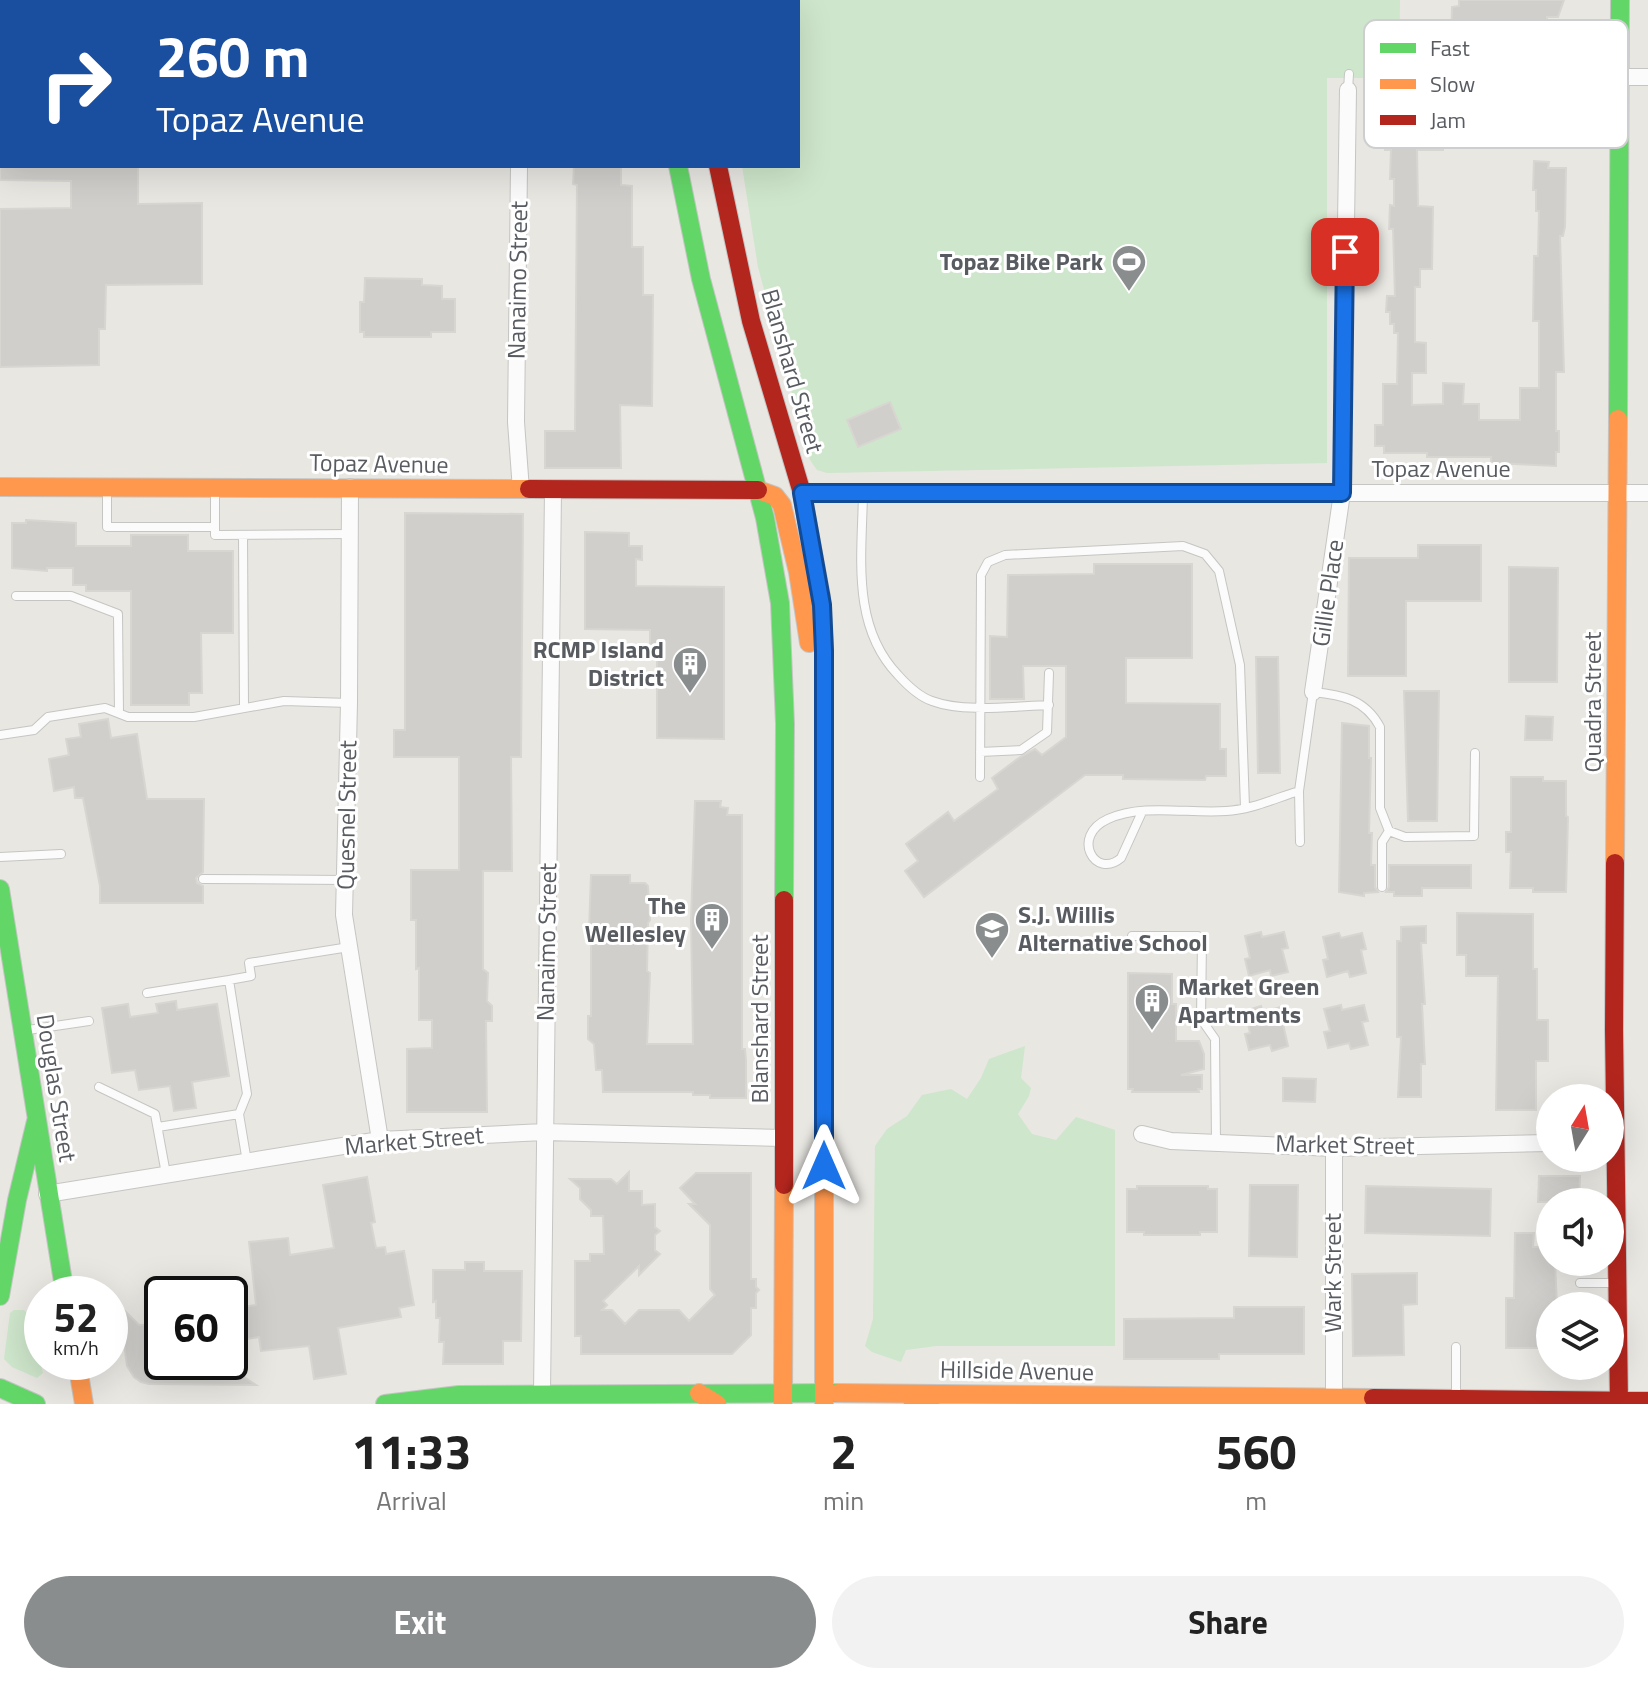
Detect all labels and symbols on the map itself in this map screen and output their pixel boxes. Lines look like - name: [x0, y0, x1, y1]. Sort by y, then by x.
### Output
- legend: [1364, 20, 1628, 148]
- text: Fast: [1430, 31, 1470, 65]
- text: Slow: [1430, 67, 1476, 101]
- text: Jam: [1430, 103, 1466, 137]
- street label: Nanaimo Street: [498, 200, 536, 359]
- pin: [1311, 218, 1379, 286]
- place label: Topaz Bike Park: [940, 243, 1104, 279]
- sports icon: Topaz Bike Park: [1110, 243, 1148, 293]
- street label: Blanshard Street: [752, 284, 834, 458]
- street label: Topaz Avenue: [309, 444, 449, 482]
- street label: Topaz Avenue: [1371, 450, 1511, 486]
- street label: Gillie Place: [1302, 537, 1352, 649]
- place label: RCMP Island District: [533, 631, 664, 695]
- street label: Quadra Street: [1574, 631, 1610, 772]
- building icon: RCMP Island District: [671, 645, 709, 695]
- street label: Quesnel Street: [327, 739, 365, 890]
- street label: Nanaimo Street: [527, 862, 565, 1021]
- place label: The Wellesley: [585, 887, 686, 951]
- place label: S.J. Willis Alternative School: [1018, 896, 1208, 960]
- building icon: The Wellesley: [693, 901, 731, 951]
- school or university icon: S.J. Willis Alternative School: [973, 910, 1011, 960]
- street label: Blanshard Street: [741, 934, 777, 1104]
- place label: Market Green Apartments: [1178, 968, 1320, 1032]
- building icon: Market Green Apartments: [1133, 982, 1171, 1032]
- street label: Douglas Street: [28, 1011, 87, 1165]
- north arrow: [1536, 1084, 1624, 1172]
- street label: Market Street: [343, 1116, 485, 1164]
- position arrow: [782, 1124, 866, 1208]
- street label: Market Street: [1275, 1125, 1416, 1163]
- street label: Wark Street: [1314, 1212, 1350, 1333]
- speed limit sign: 60: [144, 1276, 248, 1380]
- street label: Hillside Avenue: [940, 1351, 1094, 1389]

